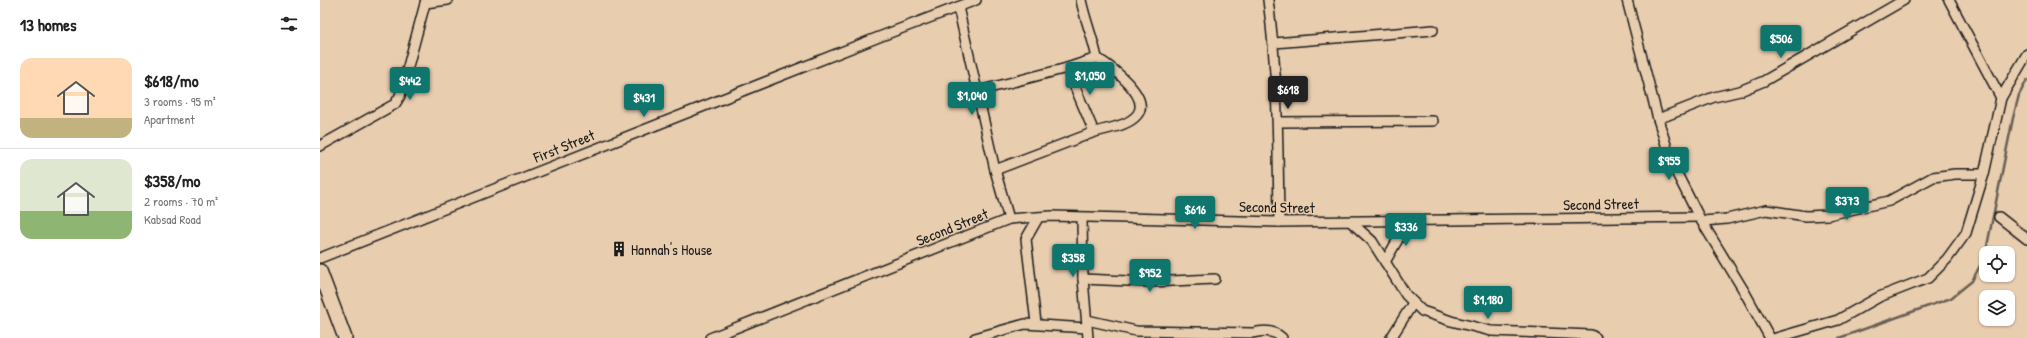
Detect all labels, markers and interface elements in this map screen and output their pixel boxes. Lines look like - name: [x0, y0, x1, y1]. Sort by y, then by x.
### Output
- text: 13 homes: [20, 13, 77, 36]
- icon: filters: [278, 13, 300, 35]
- pin: $506: [1757, 25, 1805, 59]
- text: $506: [1769, 29, 1793, 47]
- pin: $1,050: [1057, 62, 1123, 96]
- text: $1,050: [1074, 66, 1106, 84]
- pin: $442: [386, 67, 434, 101]
- text: $618/mo: [144, 69, 199, 92]
- text: $442: [399, 71, 421, 89]
- icon: home: [52, 74, 100, 122]
- pin: $618: [1264, 76, 1312, 110]
- text: $618: [1277, 80, 1299, 98]
- pin: $1,040: [939, 82, 1005, 116]
- pin: $431: [620, 84, 668, 118]
- text: $1,040: [957, 86, 987, 104]
- text: $431: [633, 88, 655, 106]
- text: 3 rooms · 95 m²: [144, 92, 216, 110]
- text: Apartment: [144, 110, 195, 128]
- street label: First Street: [529, 124, 598, 168]
- pin: $955: [1645, 147, 1693, 181]
- text: $955: [1658, 151, 1680, 169]
- text: $358/mo: [144, 169, 200, 192]
- icon: home: [52, 175, 100, 223]
- pin: $373: [1823, 187, 1871, 221]
- text: $373: [1835, 191, 1859, 209]
- text: 2 rooms · 70 m²: [144, 192, 218, 210]
- street label: Second Street: [1563, 193, 1640, 215]
- pin: $616: [1171, 196, 1219, 230]
- street label: Second Street: [1239, 196, 1316, 218]
- text: $616: [1184, 200, 1206, 218]
- street label: Second Street: [913, 203, 992, 251]
- text: Kabsad Road: [144, 210, 201, 228]
- pin: $336: [1382, 213, 1430, 247]
- text: $336: [1394, 217, 1418, 235]
- place label: Hannah's House: [631, 239, 712, 260]
- building icon: Hannah's House: [610, 240, 628, 258]
- pin: $358: [1049, 244, 1097, 278]
- map controls: [1979, 246, 2015, 326]
- button: locate: [1979, 246, 2015, 282]
- text: $358: [1061, 248, 1085, 266]
- pin: $952: [1126, 259, 1174, 293]
- text: $952: [1139, 263, 1161, 281]
- pin: $1,180: [1455, 286, 1521, 320]
- text: $1,180: [1473, 290, 1503, 308]
- button: layers: [1979, 290, 2015, 326]

